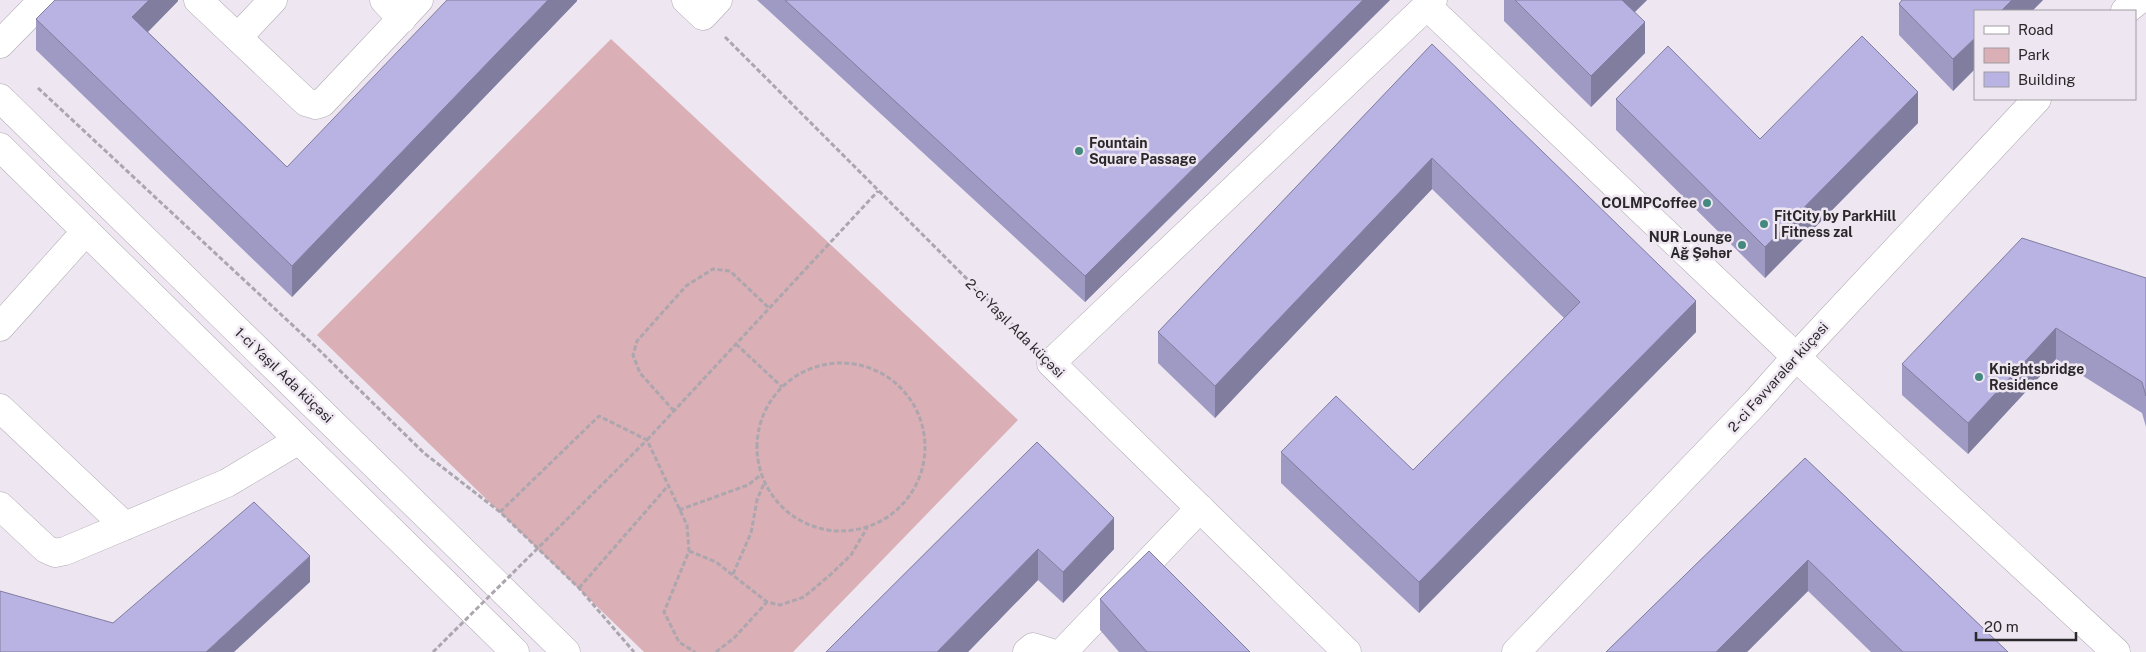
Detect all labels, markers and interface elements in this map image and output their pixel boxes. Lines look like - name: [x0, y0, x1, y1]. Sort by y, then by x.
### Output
- legend: [1974, 10, 2136, 100]
- text: Road: [2018, 21, 2054, 38]
- text: Park: [2018, 46, 2050, 63]
- text: Building: [2018, 71, 2076, 88]
- place label: Fountain Square Passage: [1089, 135, 1196, 167]
- marker: Fountain Square Passage: [1073, 145, 1085, 157]
- place label: COLMPCoffee: [1601, 195, 1697, 211]
- marker: COLMPCoffee: [1701, 197, 1713, 209]
- place label: FitCity by ParkHill | Fitness zal: [1774, 208, 1897, 240]
- marker: FitCity by ParkHill | Fitness zal: [1758, 218, 1770, 230]
- place label: NUR Lounge Ağ Şəhər: [1649, 229, 1732, 261]
- marker: NUR Lounge Ağ Şəhər: [1736, 239, 1748, 251]
- street label: 2-ci Yaşıl Ada küçəsi: [962, 275, 1068, 381]
- street label: 2-ci Fəvvarələr küçəsi: [1725, 319, 1831, 435]
- street label: 1-ci Yaşıl Ada küçəsi: [232, 324, 336, 426]
- place label: Knightsbridge Residence: [1989, 361, 2084, 393]
- marker: Knightsbridge Residence: [1973, 371, 1985, 383]
- scale bar: [1976, 610, 2076, 642]
- text: 20 m: [1984, 618, 2019, 635]

